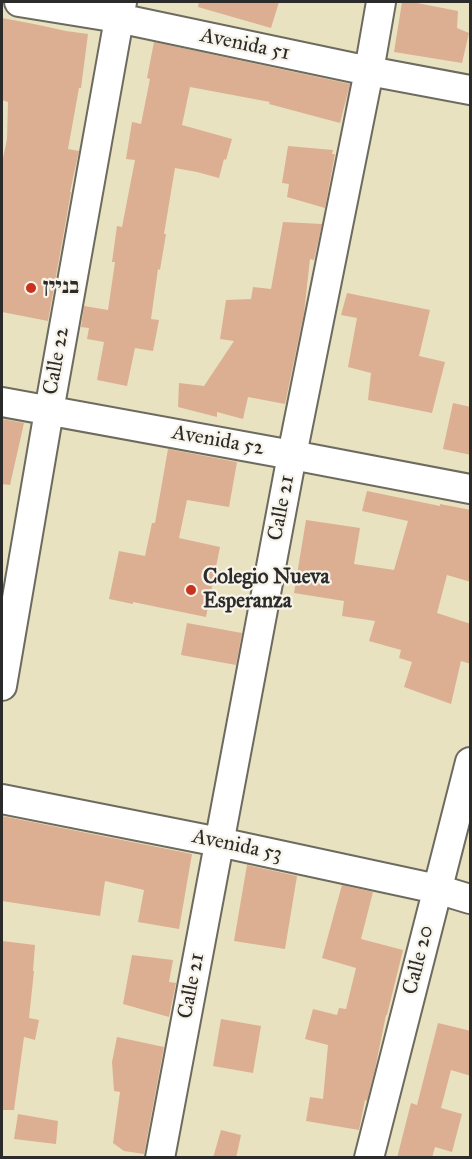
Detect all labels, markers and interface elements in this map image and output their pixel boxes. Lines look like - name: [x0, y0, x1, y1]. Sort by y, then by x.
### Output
- street label: Avenida 51: [198, 23, 292, 67]
- place label: בניין: [43, 275, 79, 301]
- marker: בניין: [24, 281, 38, 295]
- street label: Calle 22: [39, 325, 75, 397]
- street label: Avenida 52: [170, 421, 266, 461]
- street label: Calle 21: [263, 473, 301, 543]
- place label: Colegio Nueva Esperanza: [203, 565, 329, 615]
- marker: Colegio Nueva Esperanza: [184, 583, 198, 597]
- street label: Avenida 53: [190, 824, 284, 868]
- street label: Calle 20: [398, 923, 440, 997]
- street label: Calle 21: [173, 951, 211, 1021]

